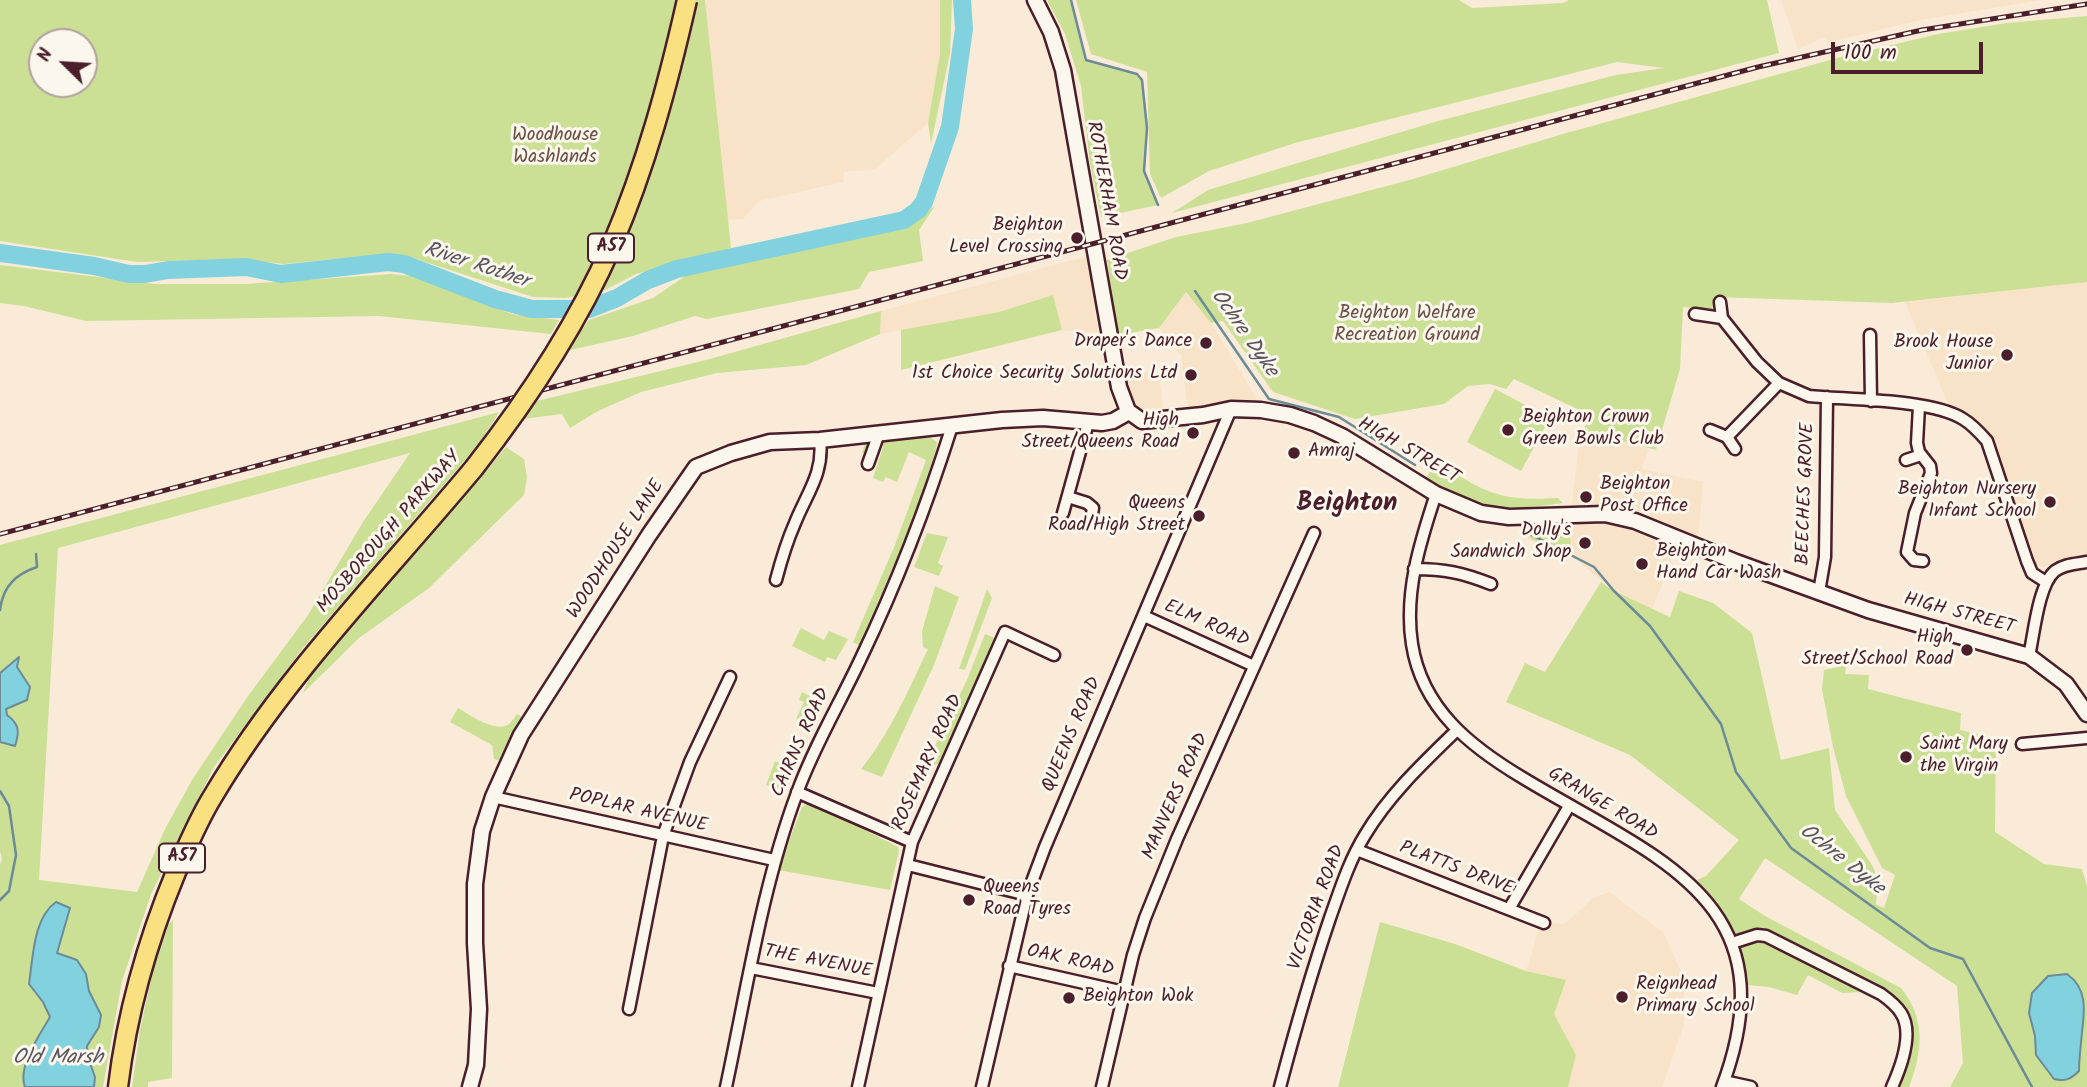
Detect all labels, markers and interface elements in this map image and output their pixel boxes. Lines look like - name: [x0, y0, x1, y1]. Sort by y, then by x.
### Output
- north arrow: [28, 28, 98, 98]
- scale bar: [1835, 28, 1987, 72]
- text: 100 m: [1844, 37, 1897, 70]
- text: N: [29, 44, 62, 67]
- street label: ROTHERHAM ROAD: [1080, 120, 1130, 282]
- park label: Woodhouse Washlands: [512, 126, 598, 170]
- place label: Beighton Level Crossing: [949, 216, 1063, 260]
- marker: Beighton Level Crossing: [1069, 230, 1085, 246]
- road number: A57: [588, 234, 634, 262]
- water label: River Rother: [421, 238, 531, 296]
- water label: Ochre Dyke: [1204, 285, 1282, 383]
- park label: Beighton Welfare Recreation Ground: [1334, 304, 1480, 348]
- place label: Draper's Dance: [1074, 332, 1192, 354]
- place label: Brook House Junior: [1894, 333, 1993, 377]
- marker: Draper's Dance: [1198, 335, 1214, 351]
- marker: Brook House Junior: [1999, 347, 2015, 363]
- place label: 1st Choice Security Solutions Ltd: [912, 364, 1177, 386]
- marker: 1st Choice Security Solutions Ltd: [1183, 367, 1199, 383]
- place label: Beighton Crown Green Bowls Club: [1522, 408, 1664, 452]
- place label: High Street/Queens Road: [1022, 411, 1179, 455]
- street label: HIGH STREET: [1353, 414, 1463, 490]
- marker: Beighton Crown Green Bowls Club: [1500, 422, 1516, 438]
- street label: BEECHES GROVE: [1793, 422, 1821, 566]
- marker: High Street/Queens Road: [1185, 425, 1201, 441]
- place label: Amraj: [1308, 442, 1355, 464]
- marker: Amraj: [1286, 445, 1302, 461]
- street label: MOSBOROUGH PARKWAY: [313, 447, 467, 619]
- place label: Beighton Post Office: [1600, 475, 1688, 519]
- street label: WOODHOUSE LANE: [564, 476, 670, 624]
- place label: Beighton Nursery Infant School: [1898, 480, 2036, 524]
- marker: Beighton Post Office: [1578, 489, 1594, 505]
- district label: Beighton: [1297, 490, 1397, 522]
- place label: Queens Road/High Street: [1048, 494, 1185, 538]
- marker: Beighton Nursery Infant School: [2042, 494, 2058, 510]
- marker: Queens Road/High Street: [1191, 508, 1207, 524]
- place label: Dolly's Sandwich Shop: [1451, 521, 1571, 565]
- marker: Dolly's Sandwich Shop: [1577, 535, 1593, 551]
- place label: Beighton Hand Car Wash: [1656, 542, 1781, 586]
- marker: Beighton Hand Car Wash: [1634, 556, 1650, 572]
- street label: HIGH STREET: [1901, 589, 2017, 641]
- street label: ELM ROAD: [1160, 596, 1252, 654]
- place label: High Street/School Road: [1802, 628, 1953, 672]
- marker: High Street/School Road: [1959, 642, 1975, 658]
- street label: QUEENS ROAD: [1038, 674, 1108, 796]
- street label: CAIRNS ROAD: [768, 685, 836, 801]
- street label: ROSEMARY ROAD: [889, 691, 969, 835]
- street label: MANVERS ROAD: [1139, 730, 1215, 864]
- place label: Saint Mary the Virgin: [1920, 735, 2008, 779]
- marker: Saint Mary the Virgin: [1898, 749, 1914, 765]
- street label: GRANGE ROAD: [1543, 763, 1661, 847]
- street label: POPLAR AVENUE: [567, 785, 709, 839]
- water label: Ochre Dyke: [1793, 820, 1889, 902]
- street label: PLATTS DRIVE: [1396, 838, 1516, 902]
- street label: VICTORIA ROAD: [1285, 842, 1351, 974]
- road number: A57: [159, 844, 205, 872]
- place label: Queens Road Tyres: [983, 878, 1071, 922]
- marker: Queens Road Tyres: [961, 892, 977, 908]
- street label: THE AVENUE: [762, 941, 874, 985]
- street label: OAK ROAD: [1024, 941, 1116, 983]
- place label: Reignhead Primary School: [1636, 975, 1755, 1019]
- place label: Beighton Wok: [1083, 987, 1193, 1009]
- marker: Reignhead Primary School: [1614, 989, 1630, 1005]
- marker: Beighton Wok: [1061, 990, 1077, 1006]
- water label: Old Marsh: [13, 1046, 103, 1072]

